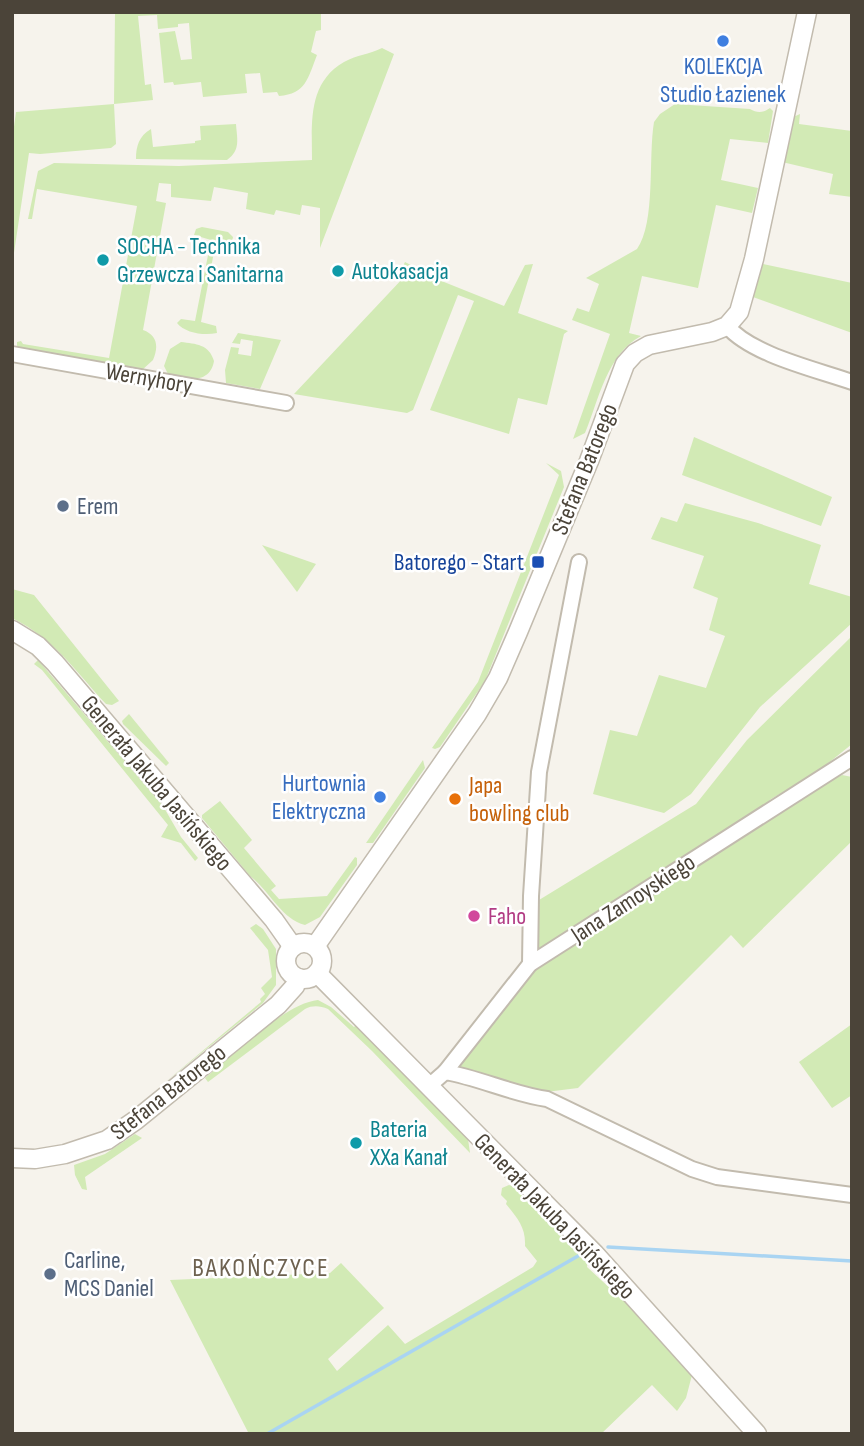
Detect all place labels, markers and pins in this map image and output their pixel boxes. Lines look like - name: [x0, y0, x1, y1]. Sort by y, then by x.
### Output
- marker: KOLEKCJA Studio Łazienek: [715, 33, 731, 49]
- place label: KOLEKCJA Studio Łazienek: [660, 52, 786, 109]
- place label: SOCHA - Technika Grzewcza i Sanitarna: [117, 232, 284, 289]
- marker: SOCHA - Technika Grzewcza i Sanitarna: [95, 252, 111, 268]
- place label: Autokasacja: [351, 257, 449, 286]
- marker: Autokasacja: [330, 263, 346, 279]
- place label: Erem: [77, 492, 118, 521]
- marker: Erem: [55, 498, 71, 514]
- place label: Batorego - Start: [394, 548, 524, 577]
- marker: Batorego - Start: [530, 554, 546, 570]
- place label: Hurtownia Elektryczna: [272, 769, 366, 826]
- place label: Japa bowling club: [468, 771, 569, 828]
- marker: Hurtownia Elektryczna: [372, 789, 388, 805]
- marker: Japa bowling club: [447, 791, 463, 807]
- place label: Faho: [488, 902, 526, 931]
- marker: Faho: [466, 908, 482, 924]
- place label: Bateria XXa Kanał: [369, 1115, 448, 1172]
- marker: Bateria XXa Kanał: [348, 1135, 364, 1151]
- place label: Carline, MCS Daniel: [64, 1246, 154, 1303]
- marker: Carline, MCS Daniel: [42, 1266, 58, 1282]

